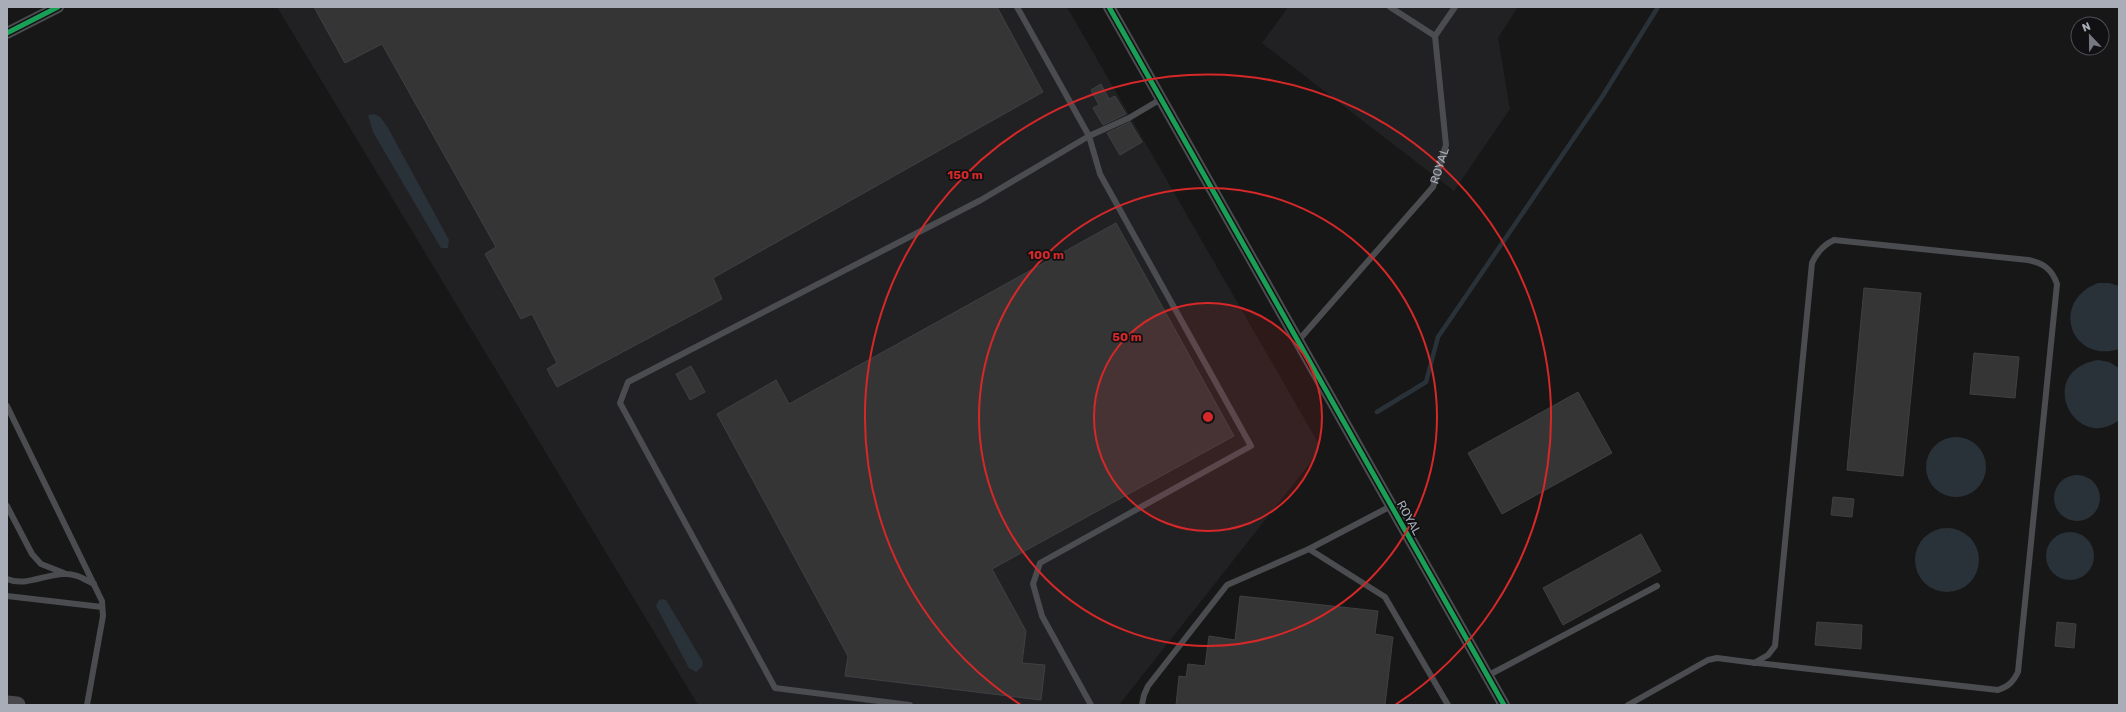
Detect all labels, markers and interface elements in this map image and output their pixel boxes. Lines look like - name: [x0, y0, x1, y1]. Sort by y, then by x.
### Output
- north arrow: [2070, 16, 2110, 56]
- text: N: [2080, 20, 2093, 35]
- street label: ROYAL: [1427, 146, 1452, 186]
- text: 150 m: [947, 168, 983, 182]
- text: 100 m: [1028, 248, 1064, 262]
- text: 50 m: [1112, 330, 1142, 344]
- centre of rings: [1201, 410, 1215, 424]
- street label: ROYAL: [1394, 498, 1424, 538]

